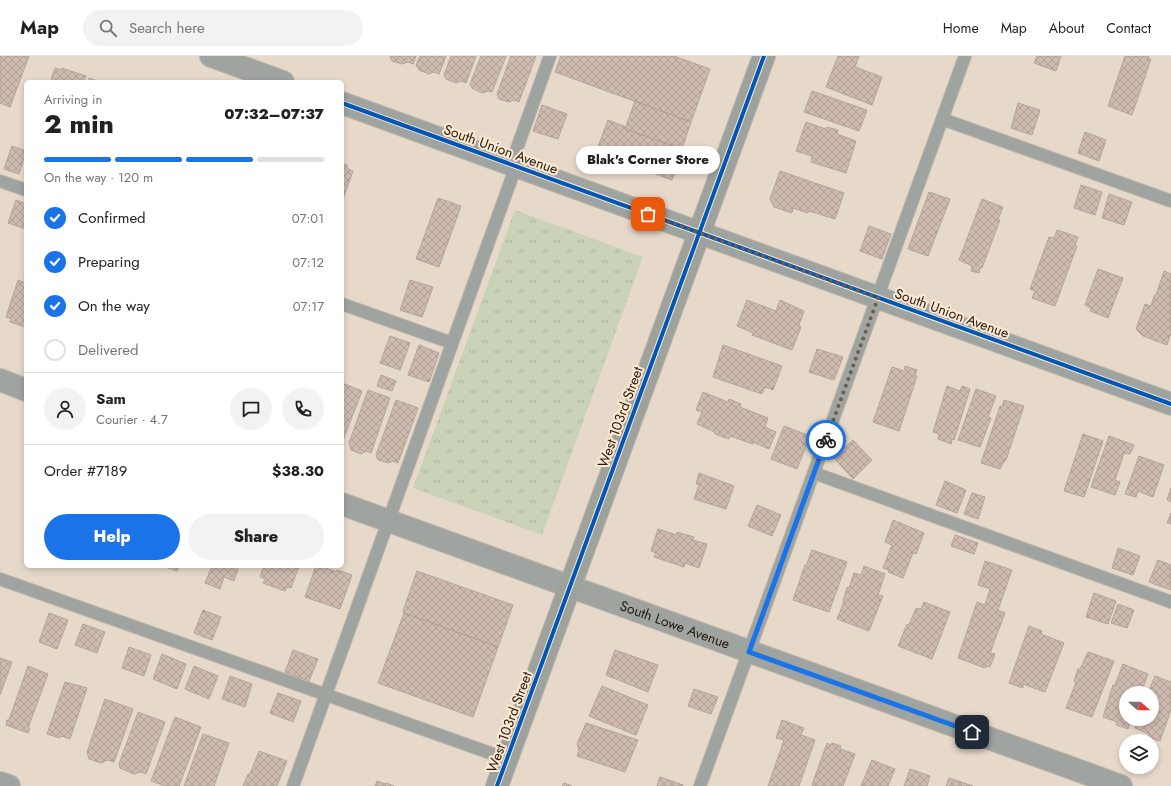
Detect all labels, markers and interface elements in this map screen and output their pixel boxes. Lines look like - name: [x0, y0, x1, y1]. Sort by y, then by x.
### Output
- search box: [83, 10, 363, 46]
- text: Map: [20, 14, 59, 41]
- icon: search: [97, 17, 119, 39]
- text: Search here: [129, 17, 205, 39]
- text: Home: [943, 18, 979, 38]
- text: Map: [1001, 18, 1027, 38]
- text: About: [1049, 18, 1084, 38]
- text: Contact: [1106, 18, 1151, 38]
- text: Arriving in: [44, 90, 102, 109]
- text: 07:32–07:37: [224, 103, 324, 125]
- text: 2 min: [44, 105, 114, 143]
- street label: South Union Avenue: [441, 119, 561, 179]
- callout: Blak's Corner Store: [576, 146, 720, 174]
- text: Blak's Corner Store: [587, 150, 709, 169]
- text: On the way · 120 m: [44, 168, 153, 187]
- pin: [631, 197, 665, 231]
- icon: bag: [637, 203, 659, 225]
- icon: check: [44, 207, 66, 229]
- text: Confirmed: [78, 207, 146, 229]
- text: 07:01: [292, 209, 324, 228]
- icon: check: [44, 251, 66, 273]
- text: Preparing: [78, 251, 140, 273]
- text: 07:12: [292, 253, 324, 272]
- street label: South Union Avenue: [892, 283, 1012, 343]
- icon: check: [44, 295, 66, 317]
- text: On the way: [78, 295, 150, 317]
- text: 07:17: [293, 297, 324, 316]
- text: Delivered: [78, 339, 139, 361]
- street label: West 103rd Street: [592, 363, 648, 470]
- button: person: [44, 388, 86, 430]
- text: Sam: [96, 388, 126, 410]
- button: chat: [230, 388, 272, 430]
- button: phone: [282, 388, 324, 430]
- text: Courier · 4.7: [96, 410, 168, 429]
- courier: [806, 420, 846, 460]
- icon: bike: [815, 429, 837, 451]
- text: Order #7189: [44, 460, 127, 482]
- text: $38.30: [272, 460, 324, 482]
- button: Help: [44, 514, 180, 560]
- button: Share: [188, 514, 324, 560]
- street label: South Lowe Avenue: [617, 595, 733, 654]
- street label: West 103rd Street: [481, 668, 537, 775]
- north arrow: [1119, 686, 1159, 726]
- map controls: [1119, 686, 1159, 774]
- pin: [955, 715, 989, 749]
- icon: home: [961, 721, 983, 743]
- button: layers: [1119, 734, 1159, 774]

